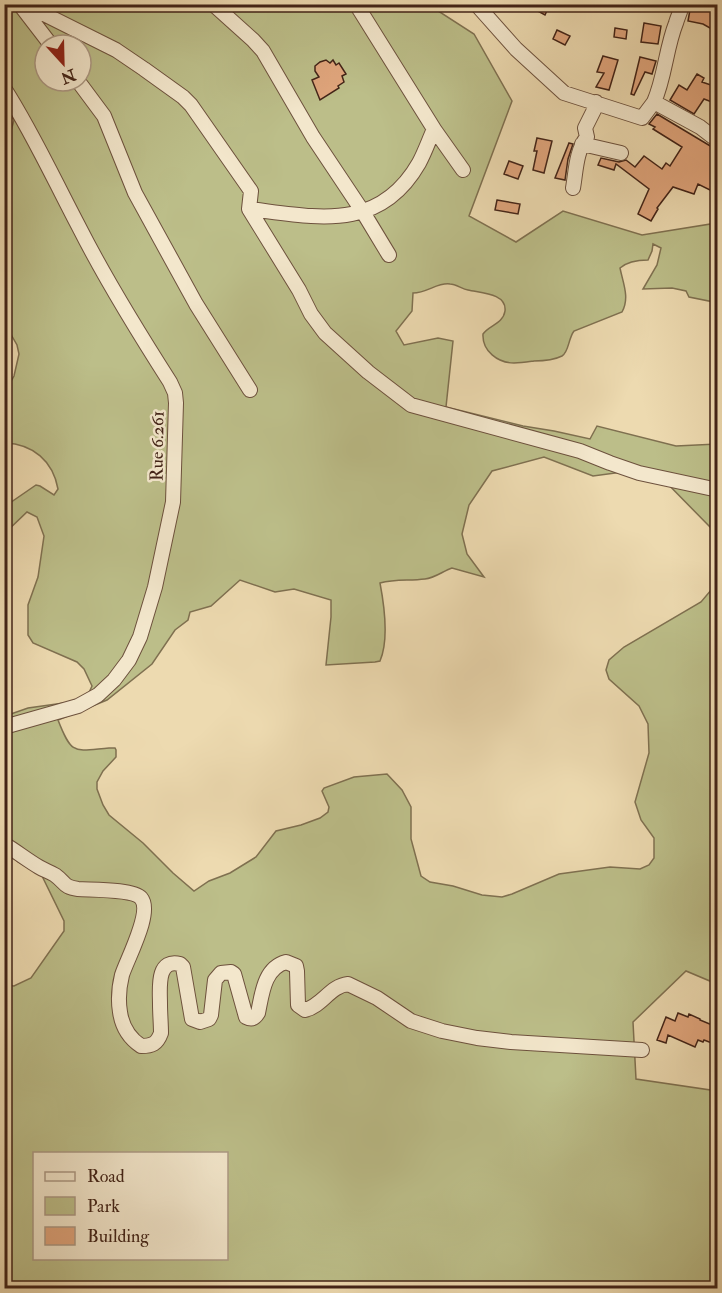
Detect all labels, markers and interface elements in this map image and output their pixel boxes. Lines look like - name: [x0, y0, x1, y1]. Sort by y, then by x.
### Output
- north arrow: [33, 33, 93, 93]
- text: N: [57, 64, 80, 88]
- street label: Rue 6.261: [145, 411, 170, 481]
- legend: [33, 1152, 228, 1260]
- text: Road: [87, 1165, 125, 1188]
- text: Park: [87, 1195, 120, 1218]
- text: Building: [87, 1225, 150, 1248]

